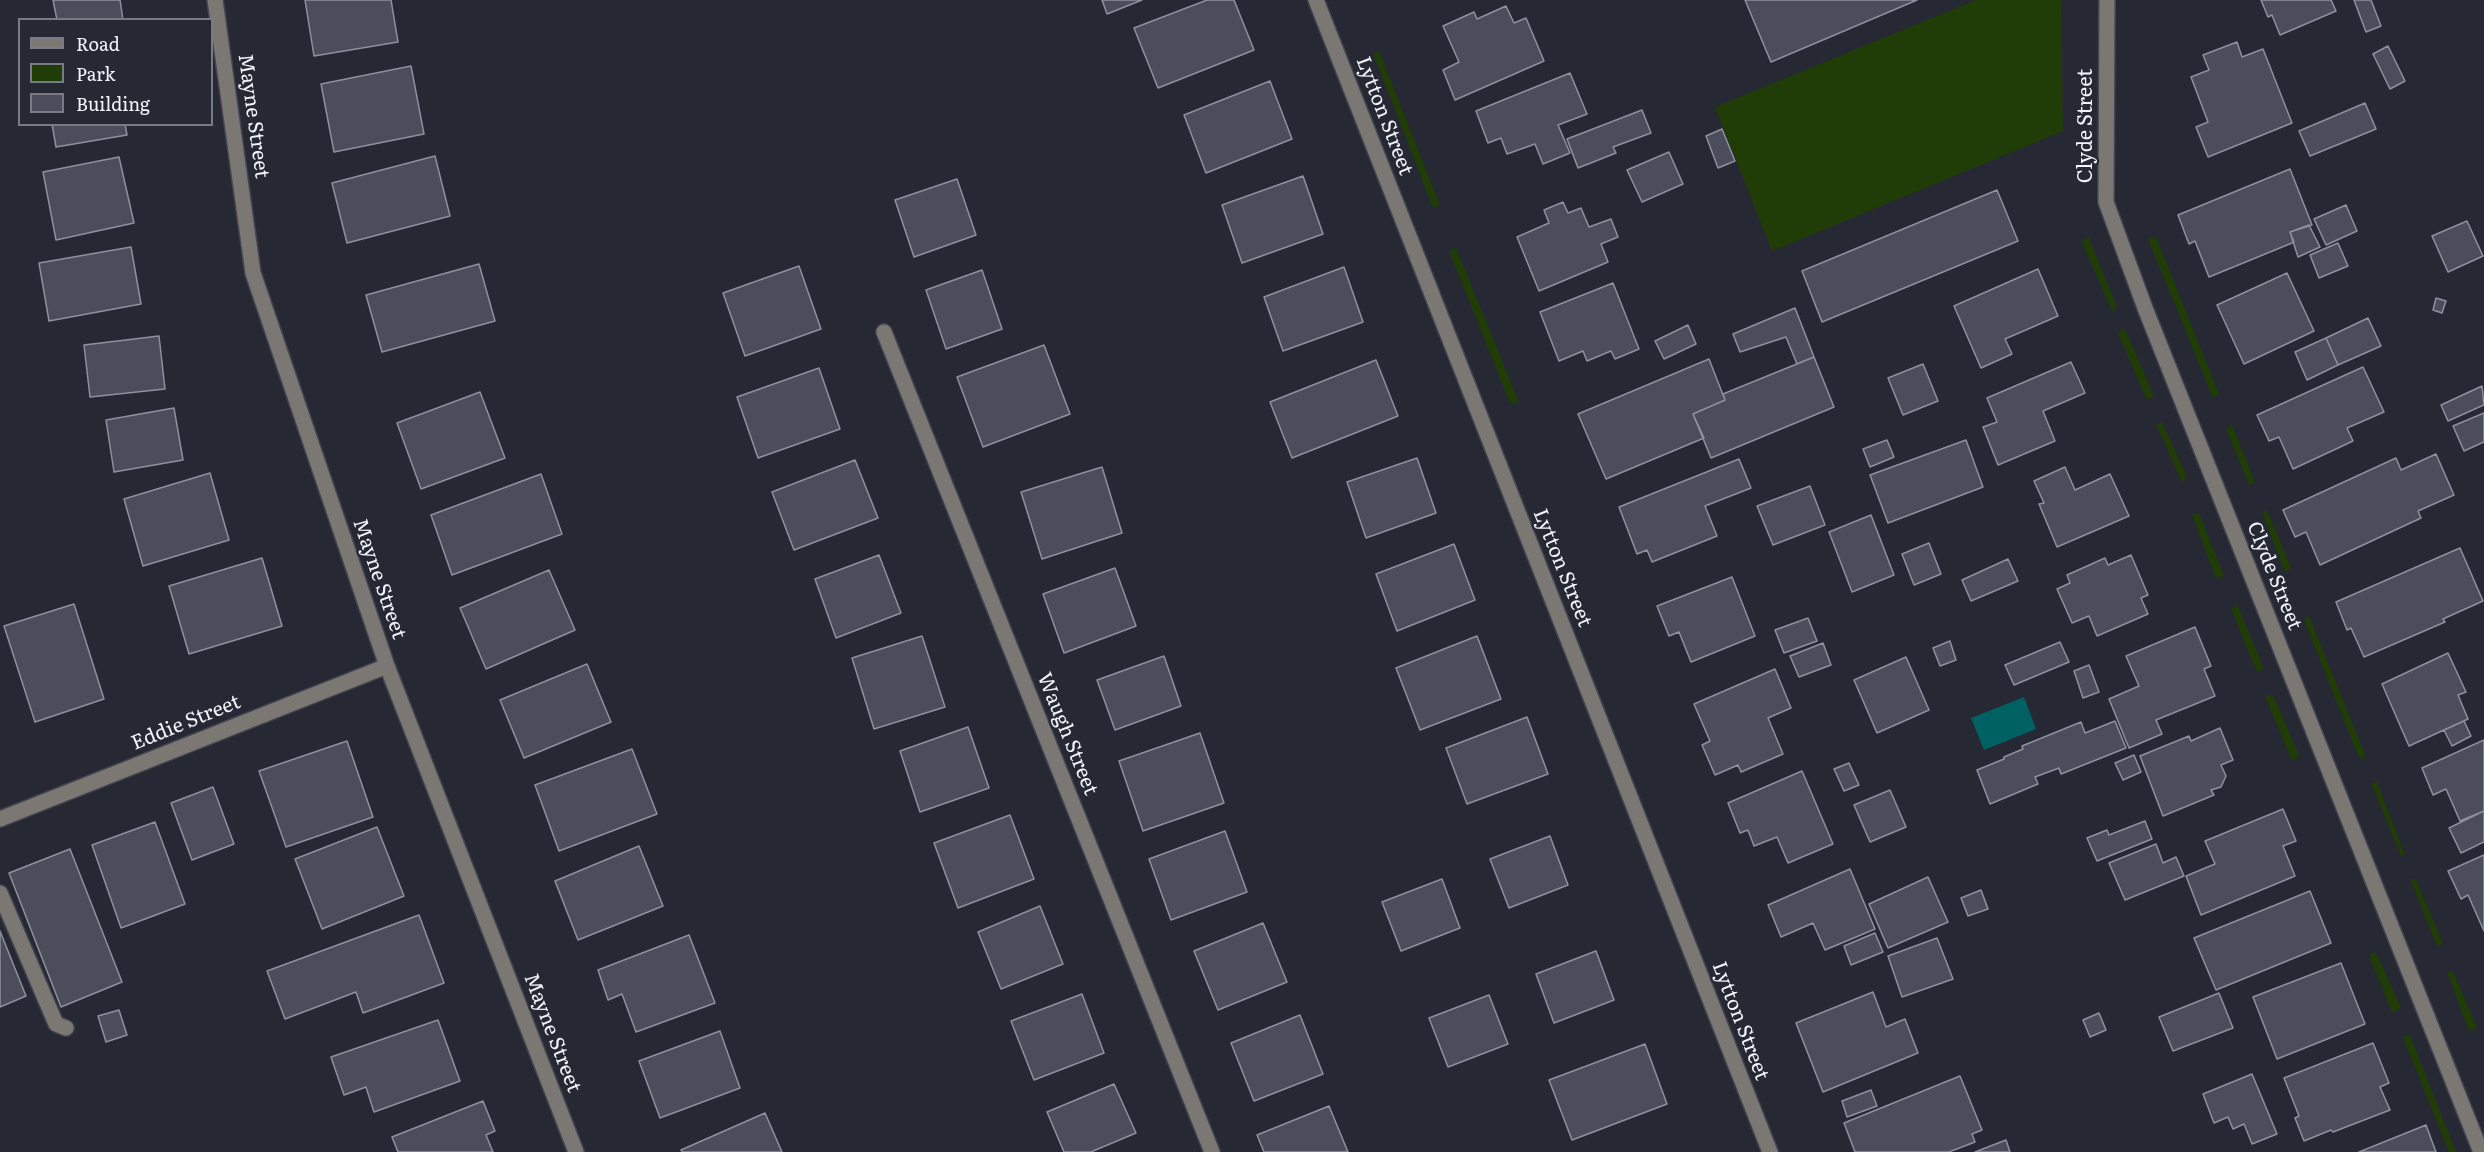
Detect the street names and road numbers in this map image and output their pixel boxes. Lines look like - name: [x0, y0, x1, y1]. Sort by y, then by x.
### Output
- street label: Mayne Street: [232, 52, 274, 180]
- street label: Lytton Street: [1350, 53, 1418, 179]
- street label: Clyde Street: [2074, 69, 2098, 183]
- street label: Lytton Street: [1527, 506, 1597, 630]
- street label: Mayne Street: [347, 516, 411, 642]
- street label: Clyde Street: [2241, 518, 2307, 634]
- street label: Waugh Street: [1032, 669, 1102, 799]
- street label: Eddie Street: [128, 690, 244, 756]
- street label: Lytton Street: [1706, 958, 1774, 1084]
- street label: Mayne Street: [518, 970, 586, 1096]

